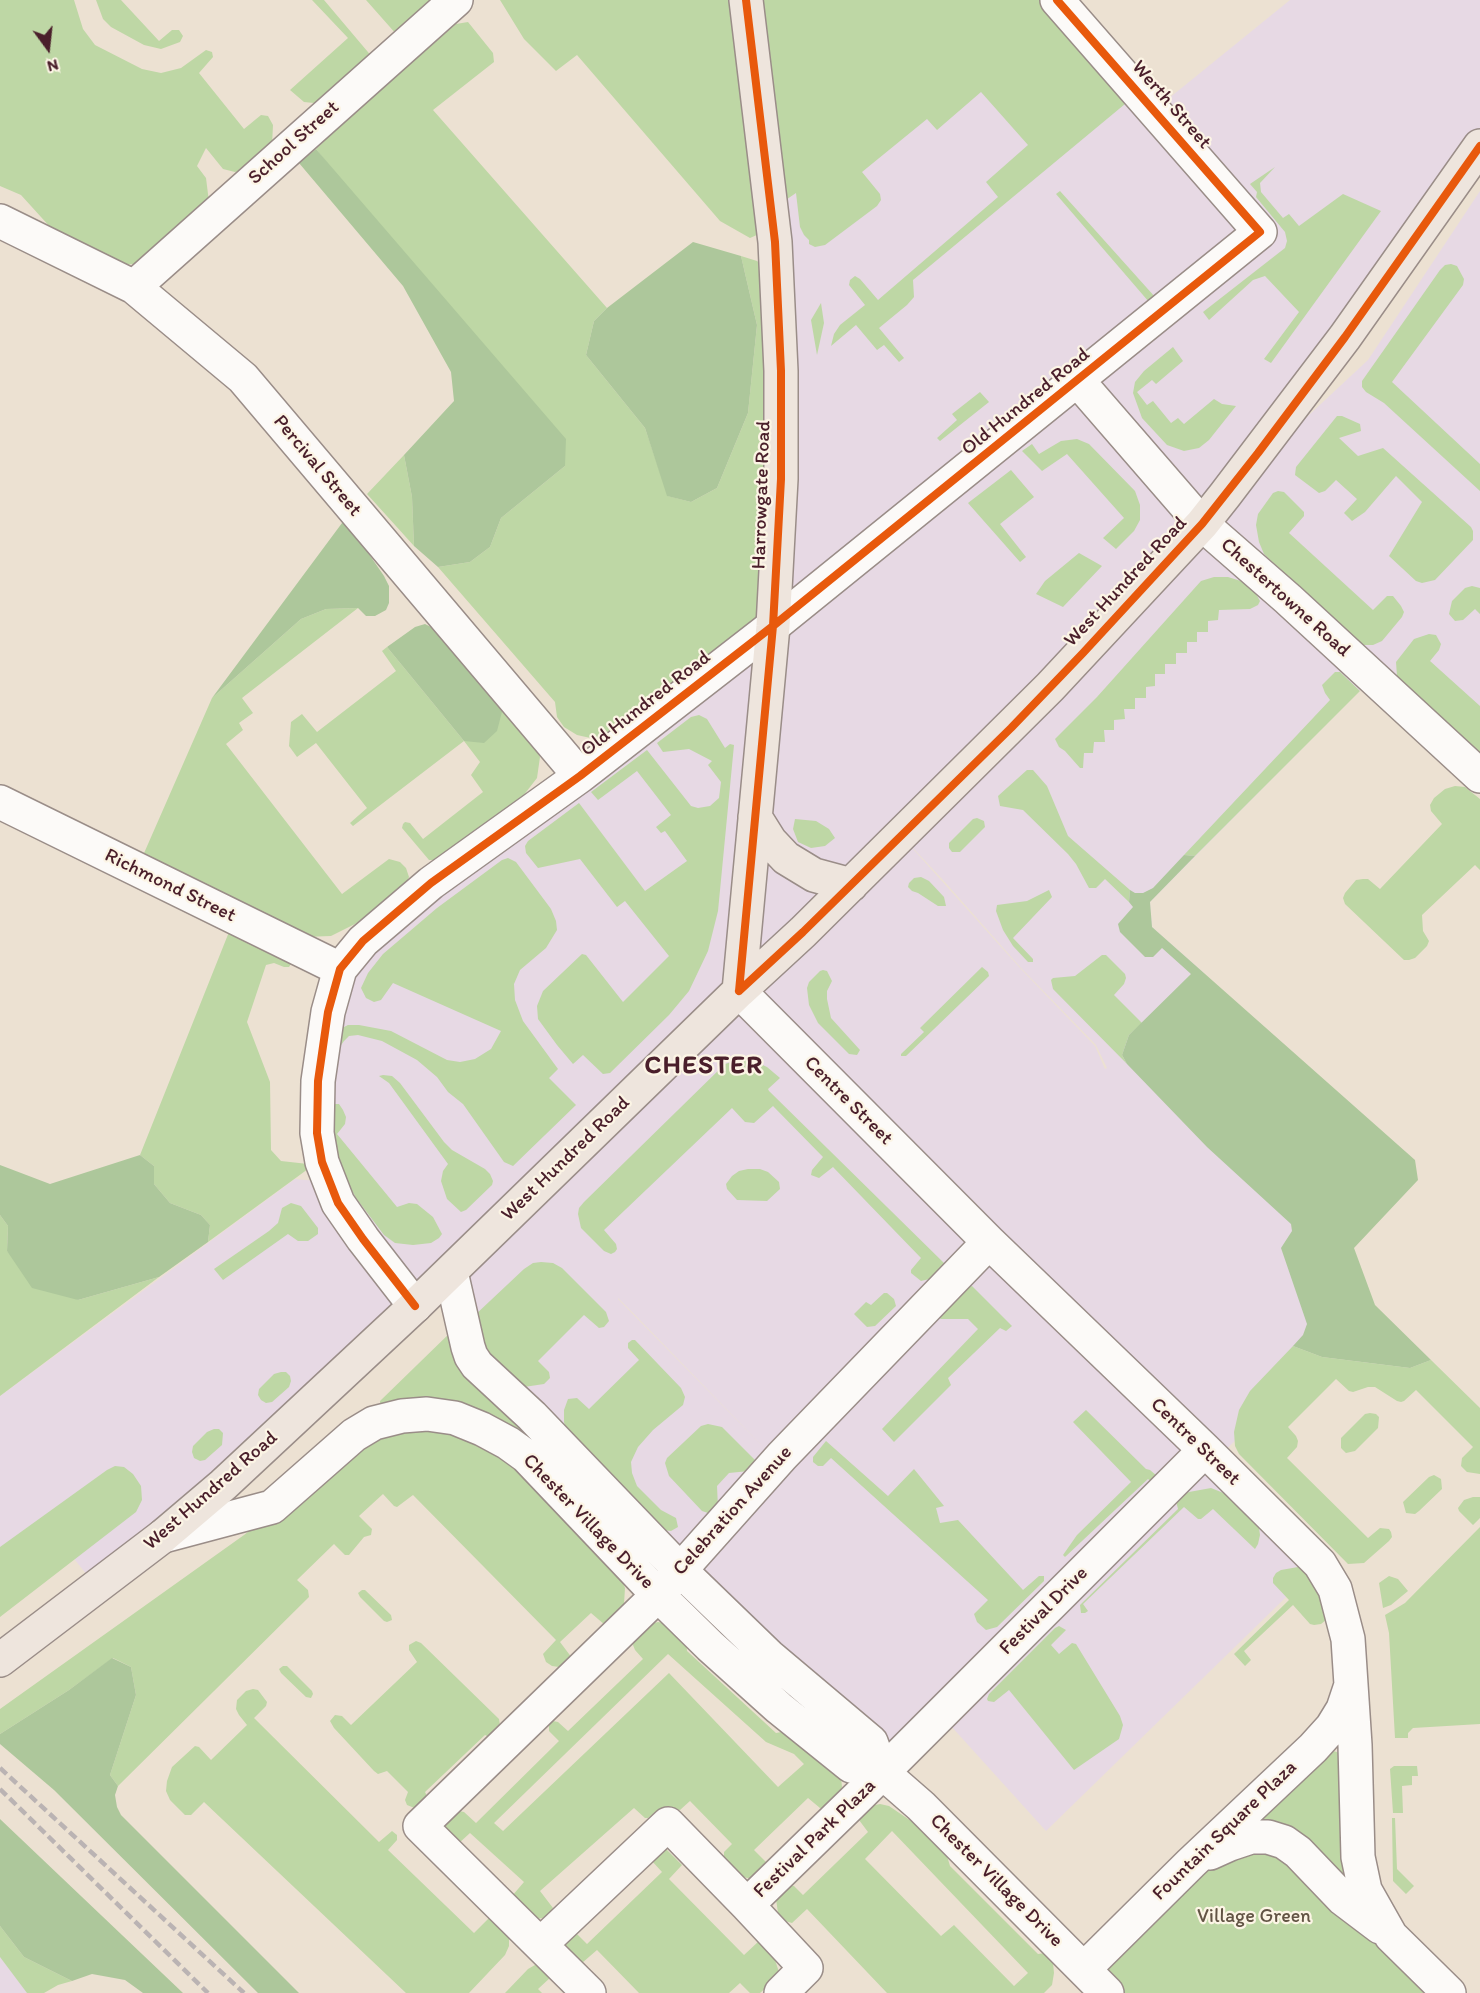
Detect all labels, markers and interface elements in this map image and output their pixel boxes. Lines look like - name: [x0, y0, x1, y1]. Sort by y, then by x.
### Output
- north arrow: [18, 18, 78, 78]
- text: N: [45, 55, 60, 76]
- street label: Werth Street: [1126, 56, 1216, 154]
- street label: School Street: [244, 96, 344, 190]
- street label: Old Hundred Road: [957, 343, 1095, 461]
- street label: Percival Street: [268, 410, 366, 522]
- street label: Harrowgate Road: [747, 420, 777, 570]
- street label: West Hundred Road: [1059, 512, 1193, 652]
- street label: Chestertowne Road: [1215, 533, 1355, 663]
- street label: Old Hundred Road: [576, 646, 716, 762]
- street label: Richmond Street: [100, 844, 240, 928]
- district label: CHESTER: [644, 1050, 764, 1082]
- street label: Centre Street: [799, 1052, 897, 1150]
- street label: West Hundred Road: [497, 1091, 635, 1227]
- street label: Centre Street: [1145, 1393, 1245, 1491]
- street label: West Hundred Road: [139, 1426, 283, 1556]
- street label: Celebration Avenue: [668, 1441, 798, 1581]
- street label: Chester Village Drive: [517, 1449, 659, 1595]
- street label: Festival Drive: [995, 1562, 1093, 1660]
- street label: Fountain Square Plaza: [1148, 1756, 1302, 1906]
- street label: Festival Park Plaza: [749, 1775, 881, 1903]
- street label: Chester Village Drive: [924, 1809, 1068, 1953]
- park label: Village Green: [1197, 1905, 1311, 1929]

